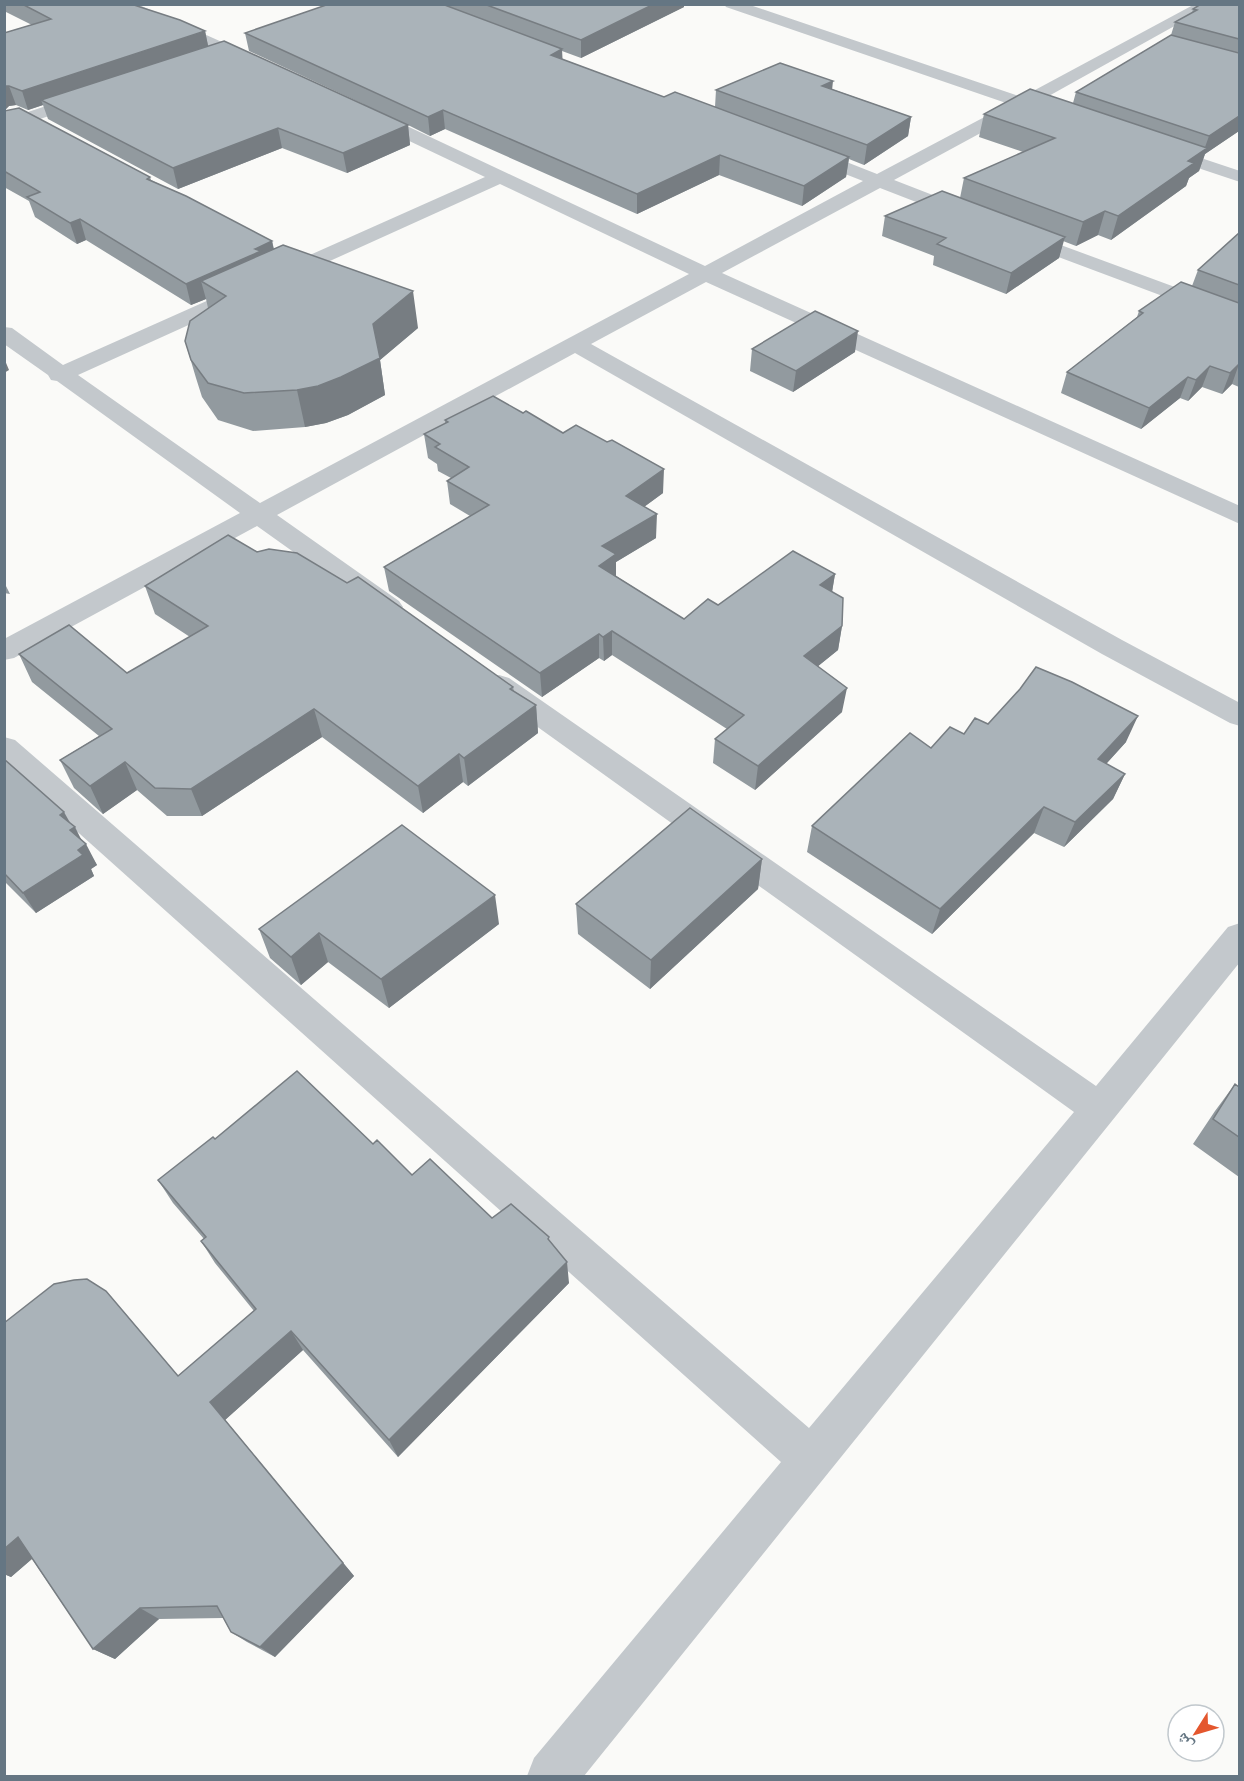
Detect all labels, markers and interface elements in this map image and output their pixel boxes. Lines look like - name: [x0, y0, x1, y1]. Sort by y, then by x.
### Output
- north arrow: [1166, 1703, 1226, 1763]
- text: ش: [1172, 1729, 1197, 1754]

